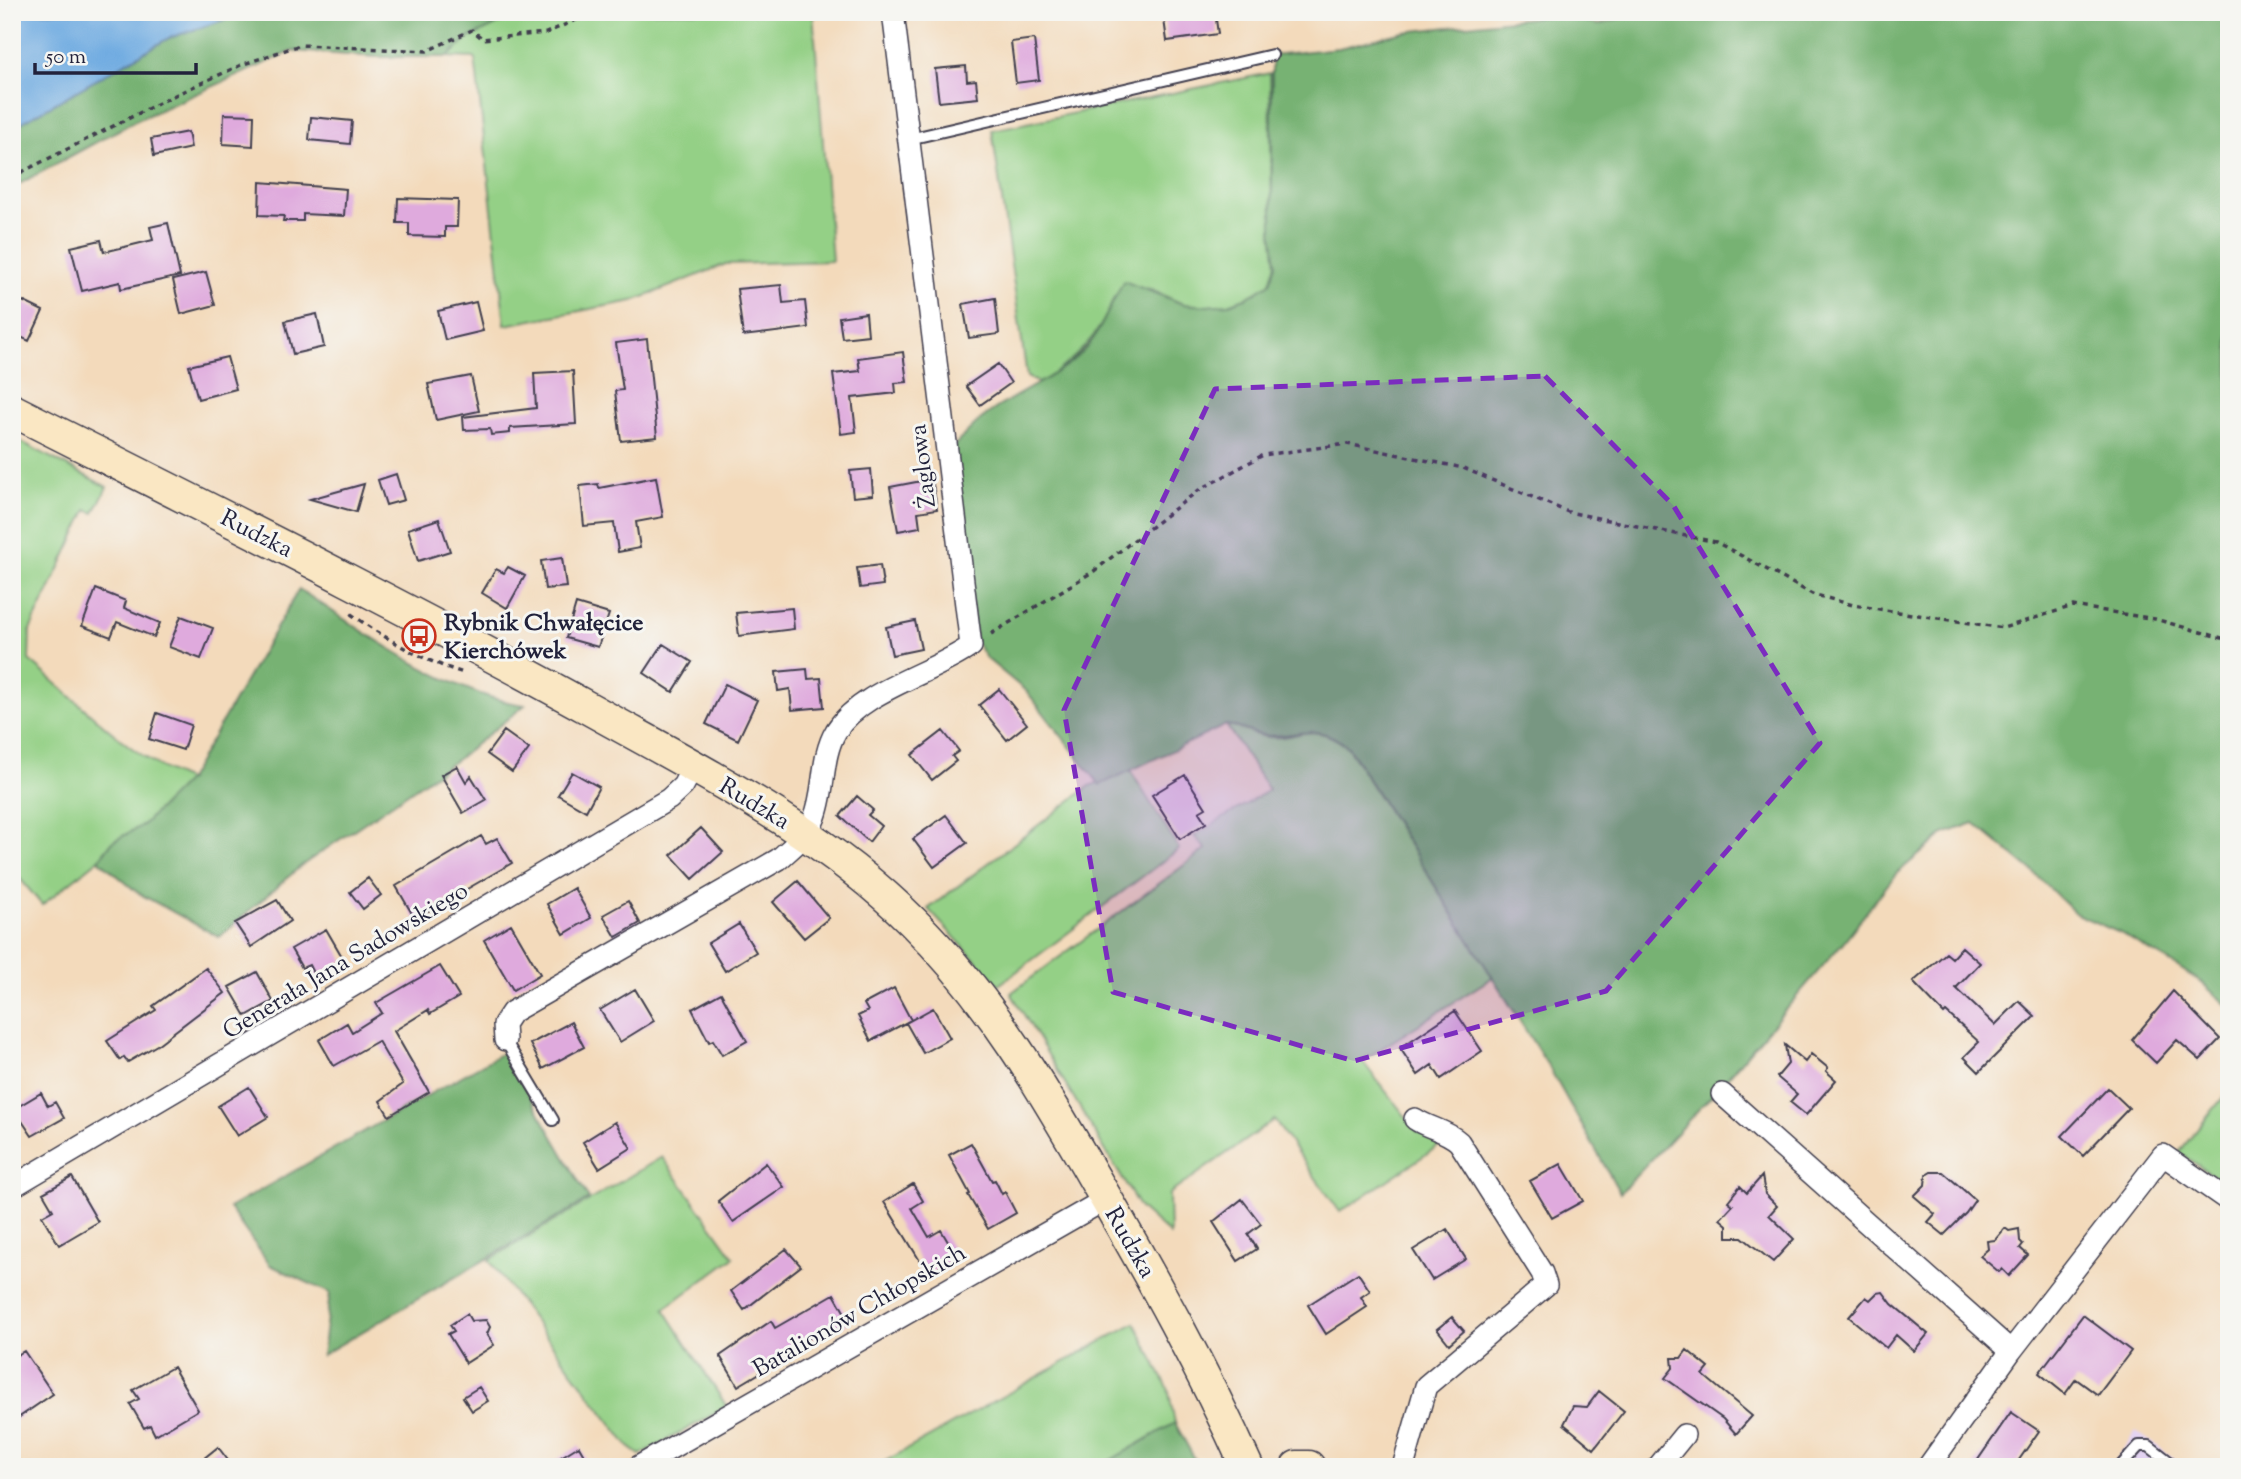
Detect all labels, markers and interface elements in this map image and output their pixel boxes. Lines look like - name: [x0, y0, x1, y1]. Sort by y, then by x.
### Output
- scale bar: [35, 32, 196, 76]
- text: 50 m: [45, 43, 86, 73]
- street label: Żaglowa: [902, 422, 946, 509]
- street label: Rudzka: [214, 502, 298, 567]
- place label: Rybnik Chwałęcice Kierchówek: [444, 607, 643, 669]
- bus stop icon: Rybnik Chwałęcice Kierchówek: [400, 617, 438, 655]
- street label: Rudzka: [712, 770, 796, 839]
- street label: Generała Jana Sadowskiego: [217, 875, 475, 1049]
- street label: Rudzka: [1095, 1201, 1163, 1285]
- street label: Batalionów Chłopskich: [747, 1237, 973, 1387]

